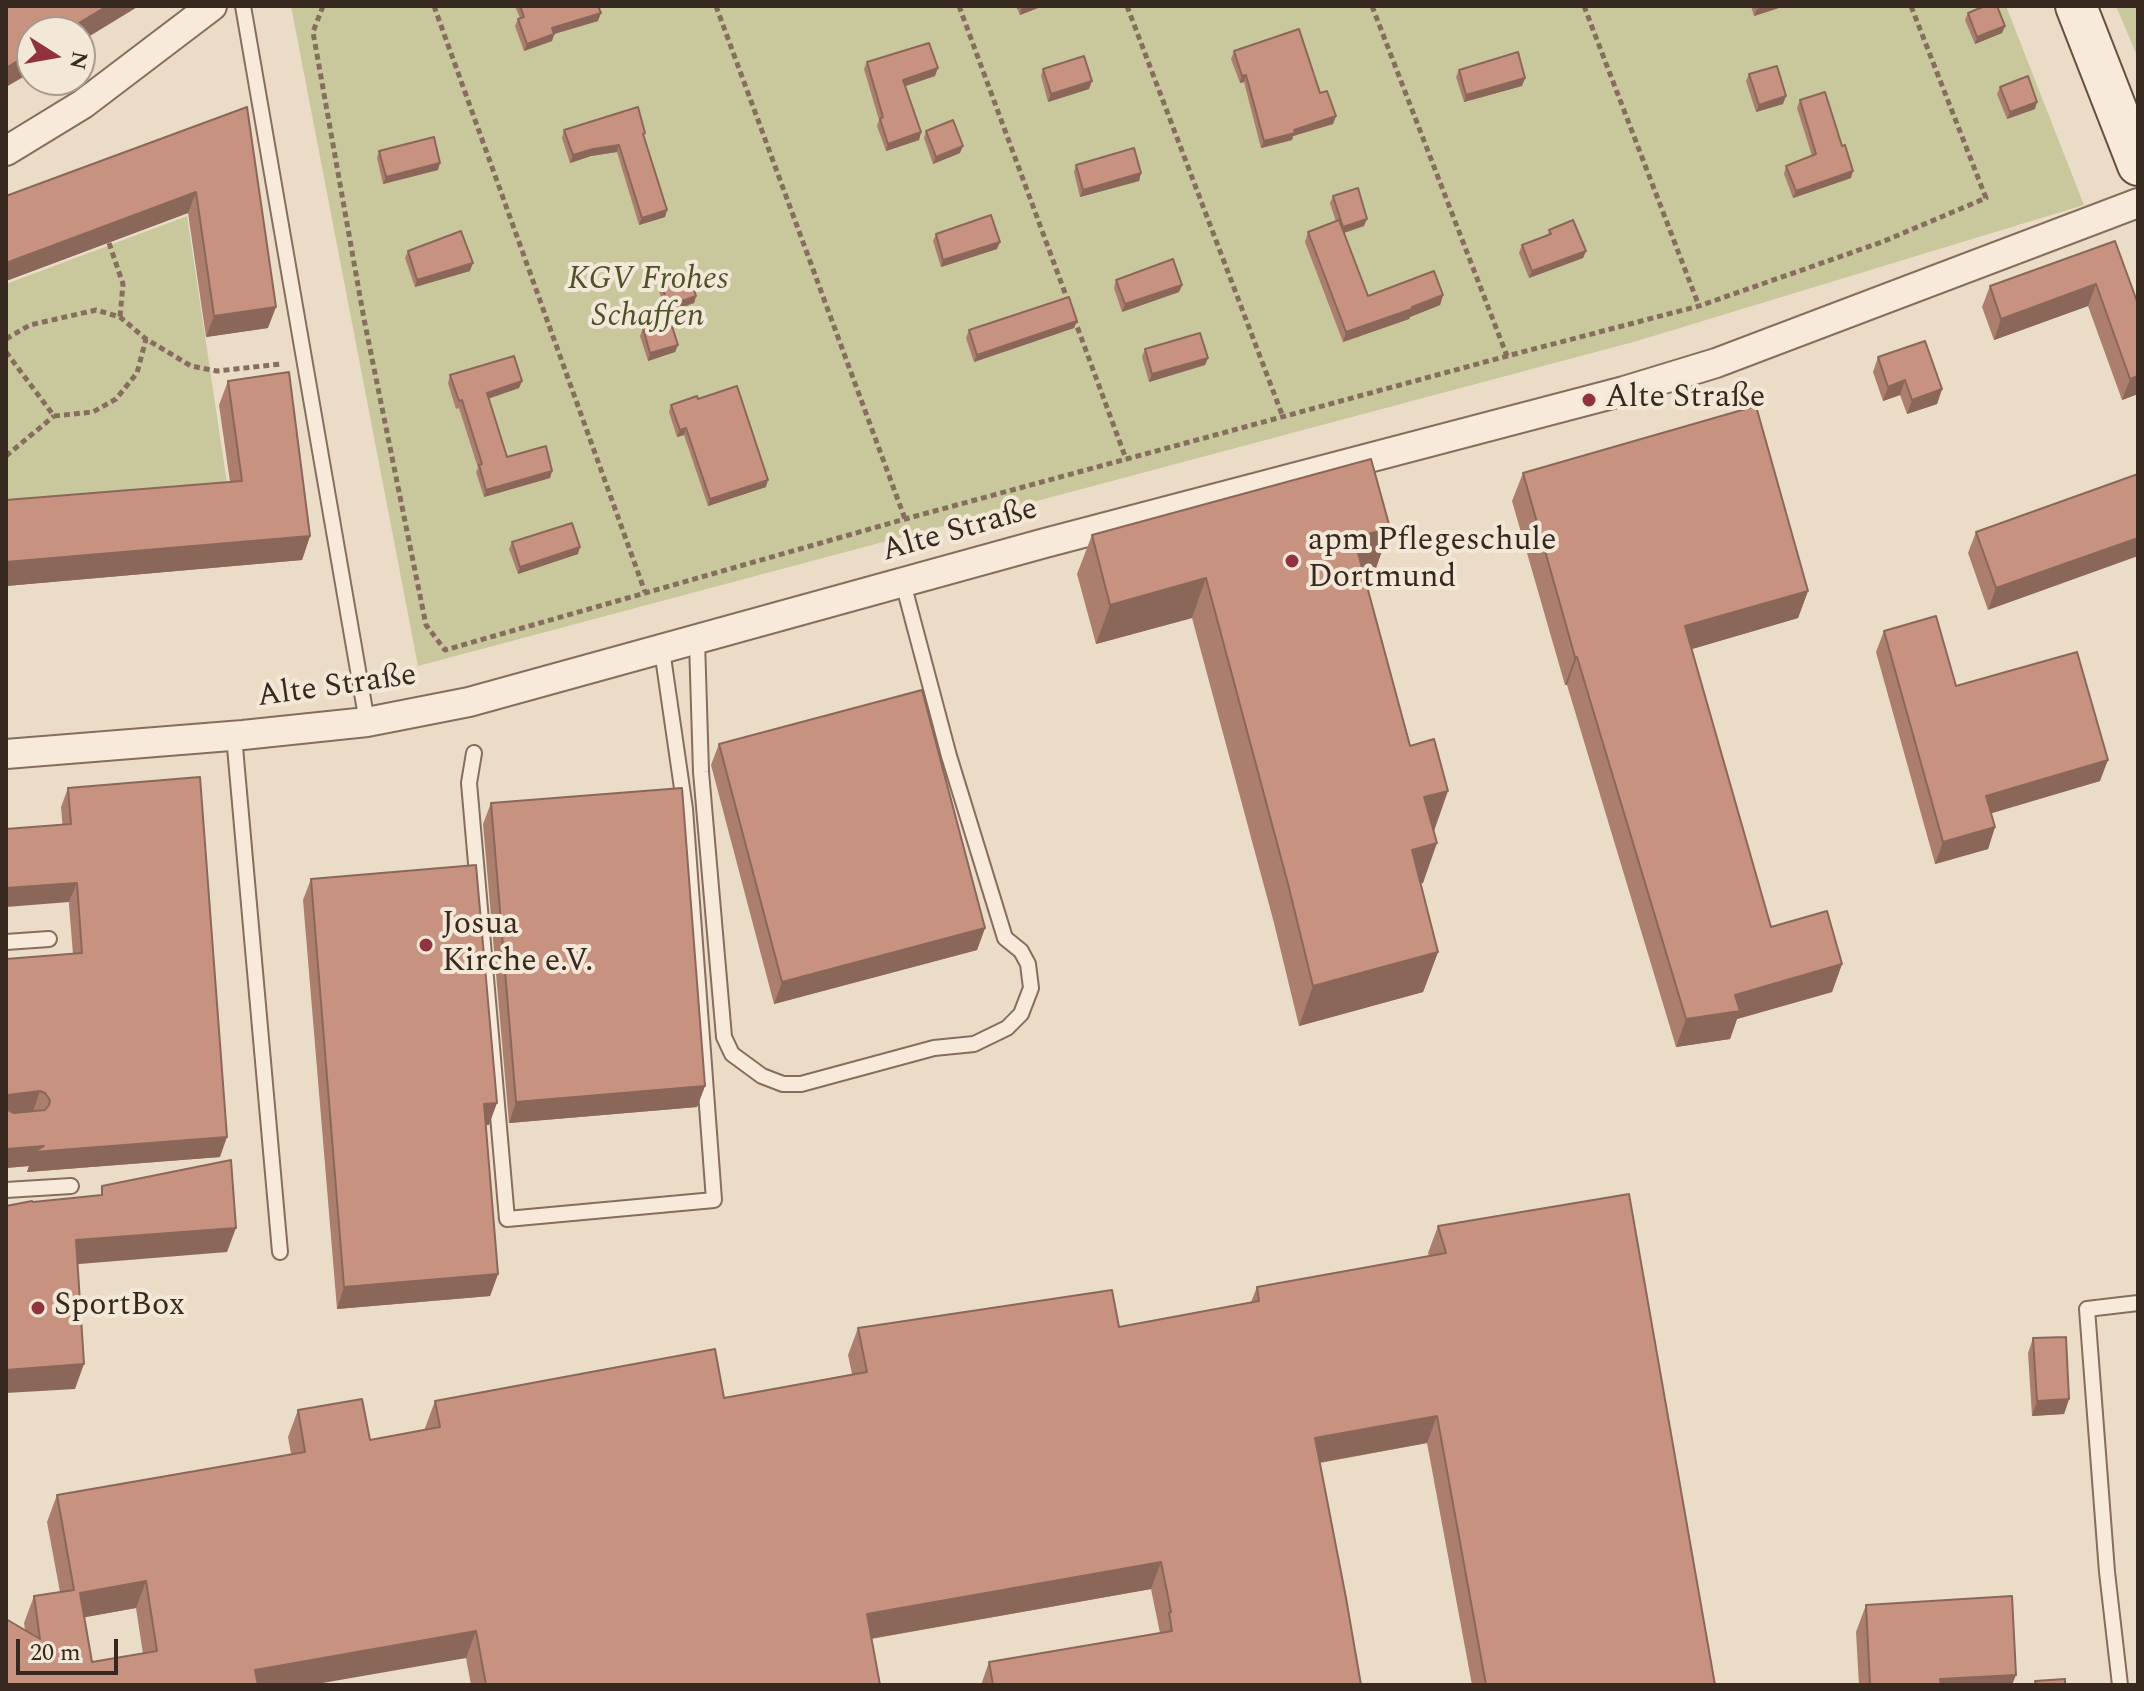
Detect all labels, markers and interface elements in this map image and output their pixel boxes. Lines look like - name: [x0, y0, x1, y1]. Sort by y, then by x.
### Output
- north arrow: [16, 16, 96, 96]
- text: N: [60, 48, 96, 72]
- park label: KGV Frohes Schaffen: [568, 263, 728, 338]
- place label: Alte Straße: [1605, 381, 1765, 419]
- marker: Alte Straße: [1580, 391, 1598, 409]
- street label: Alte Straße: [878, 491, 1042, 573]
- place label: apm Pflegeschule Dortmund: [1308, 524, 1557, 599]
- marker: apm Pflegeschule Dortmund: [1283, 552, 1301, 570]
- street label: Alte Straße: [255, 658, 419, 718]
- place label: Josua Kirche e.V.: [442, 908, 593, 983]
- marker: Josua Kirche e.V.: [417, 936, 435, 954]
- place label: SportBox: [54, 1289, 185, 1327]
- marker: SportBox: [29, 1299, 47, 1317]
- scale bar: [20, 1623, 122, 1673]
- text: 20 m: [30, 1635, 81, 1671]

